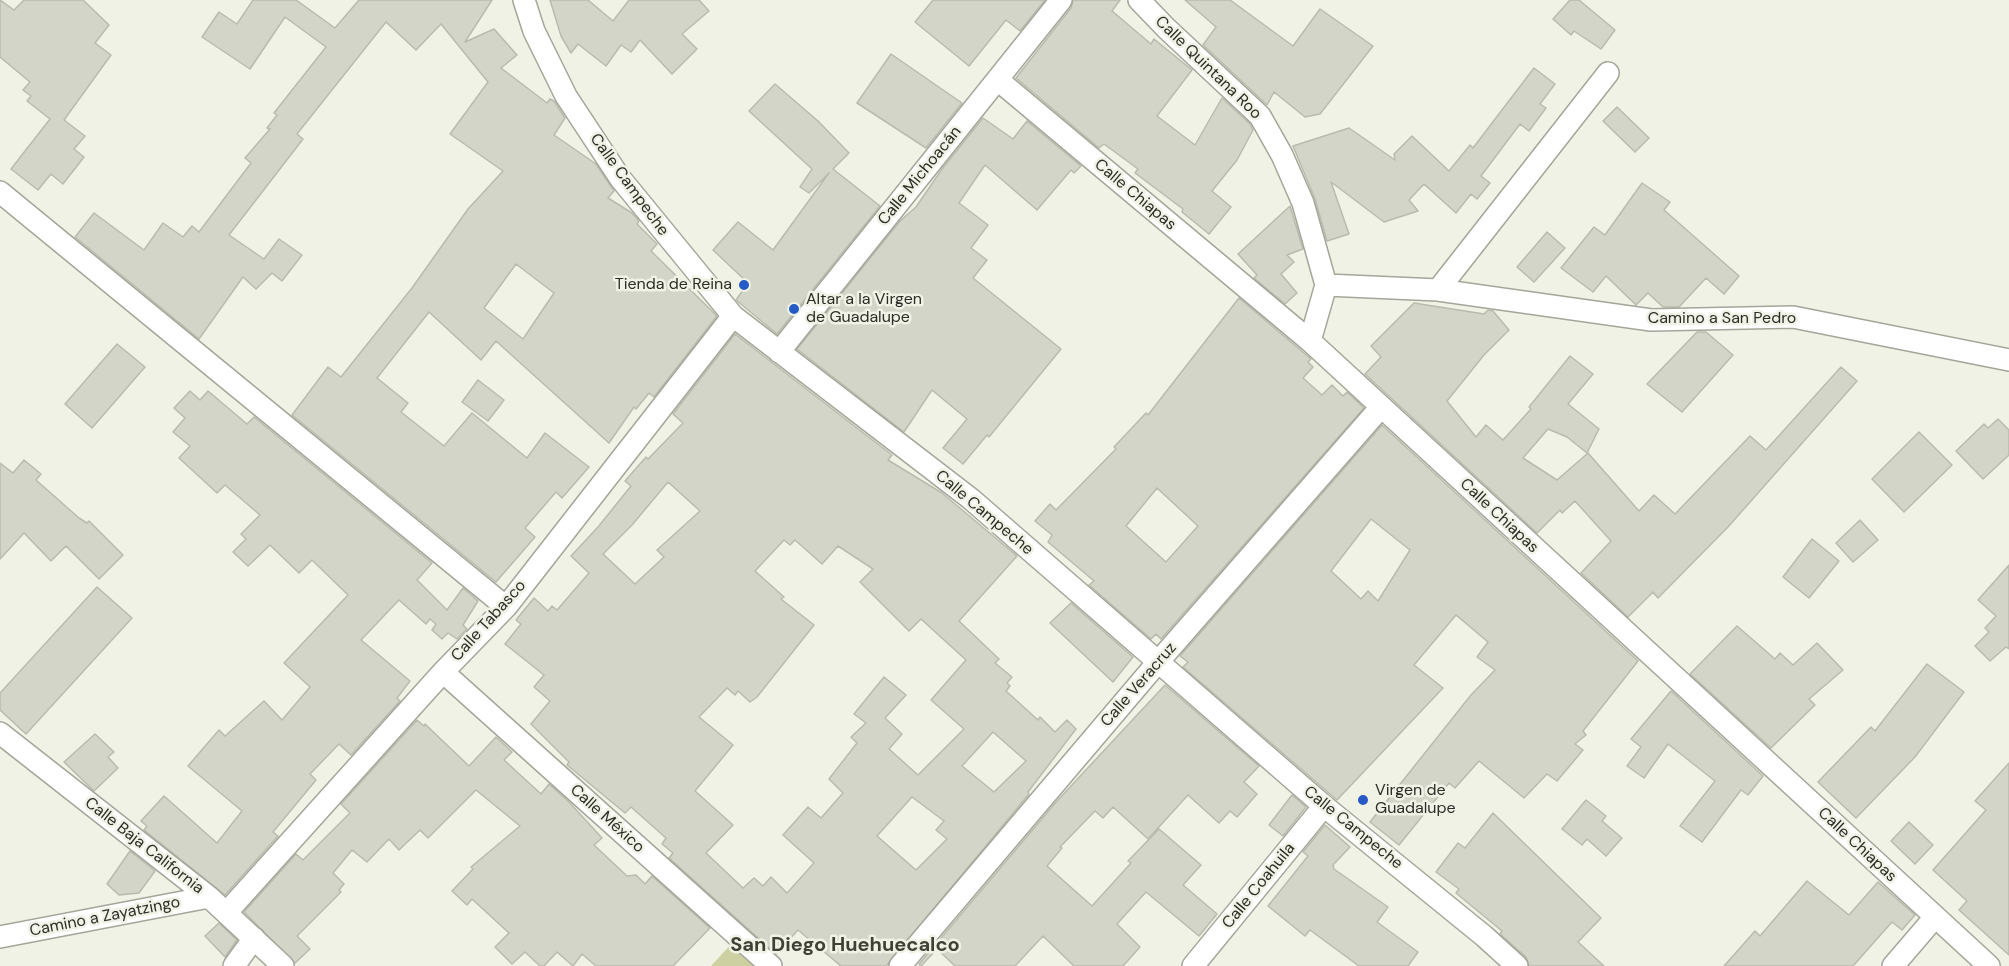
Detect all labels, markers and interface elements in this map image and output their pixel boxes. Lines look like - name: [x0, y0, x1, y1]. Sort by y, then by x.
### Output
- street label: Calle Quintana Roo: [1151, 12, 1265, 124]
- street label: Calle Michoacán: [874, 123, 966, 229]
- street label: Calle Campeche: [585, 130, 673, 240]
- street label: Calle Chiapas: [1090, 155, 1180, 235]
- place label: Tienda de Reina: [615, 275, 732, 295]
- marker: Tienda de Reina: [737, 278, 751, 292]
- place label: Altar a la Virgen de Guadalupe: [806, 290, 922, 328]
- marker: Altar a la Virgen de Guadalupe: [787, 302, 801, 316]
- street label: Camino a San Pedro: [1648, 309, 1796, 329]
- street label: Calle Campeche: [931, 467, 1037, 559]
- street label: Calle Chiapas: [1456, 475, 1542, 557]
- street label: Calle Tabasco: [448, 576, 530, 666]
- street label: Calle Veracruz: [1097, 639, 1181, 731]
- street label: Calle México: [566, 781, 648, 857]
- place label: Virgen de Guadalupe: [1375, 781, 1456, 819]
- street label: Calle Campeche: [1300, 782, 1406, 874]
- marker: Virgen de Guadalupe: [1356, 793, 1370, 807]
- street label: Calle Baja California: [81, 794, 207, 898]
- street label: Calle Chiapas: [1814, 804, 1900, 886]
- street label: Calle Coahuila: [1219, 839, 1299, 933]
- street label: Camino a Zayatzingo: [28, 893, 182, 941]
- district label: San Diego Huehuecalco: [730, 934, 960, 958]

